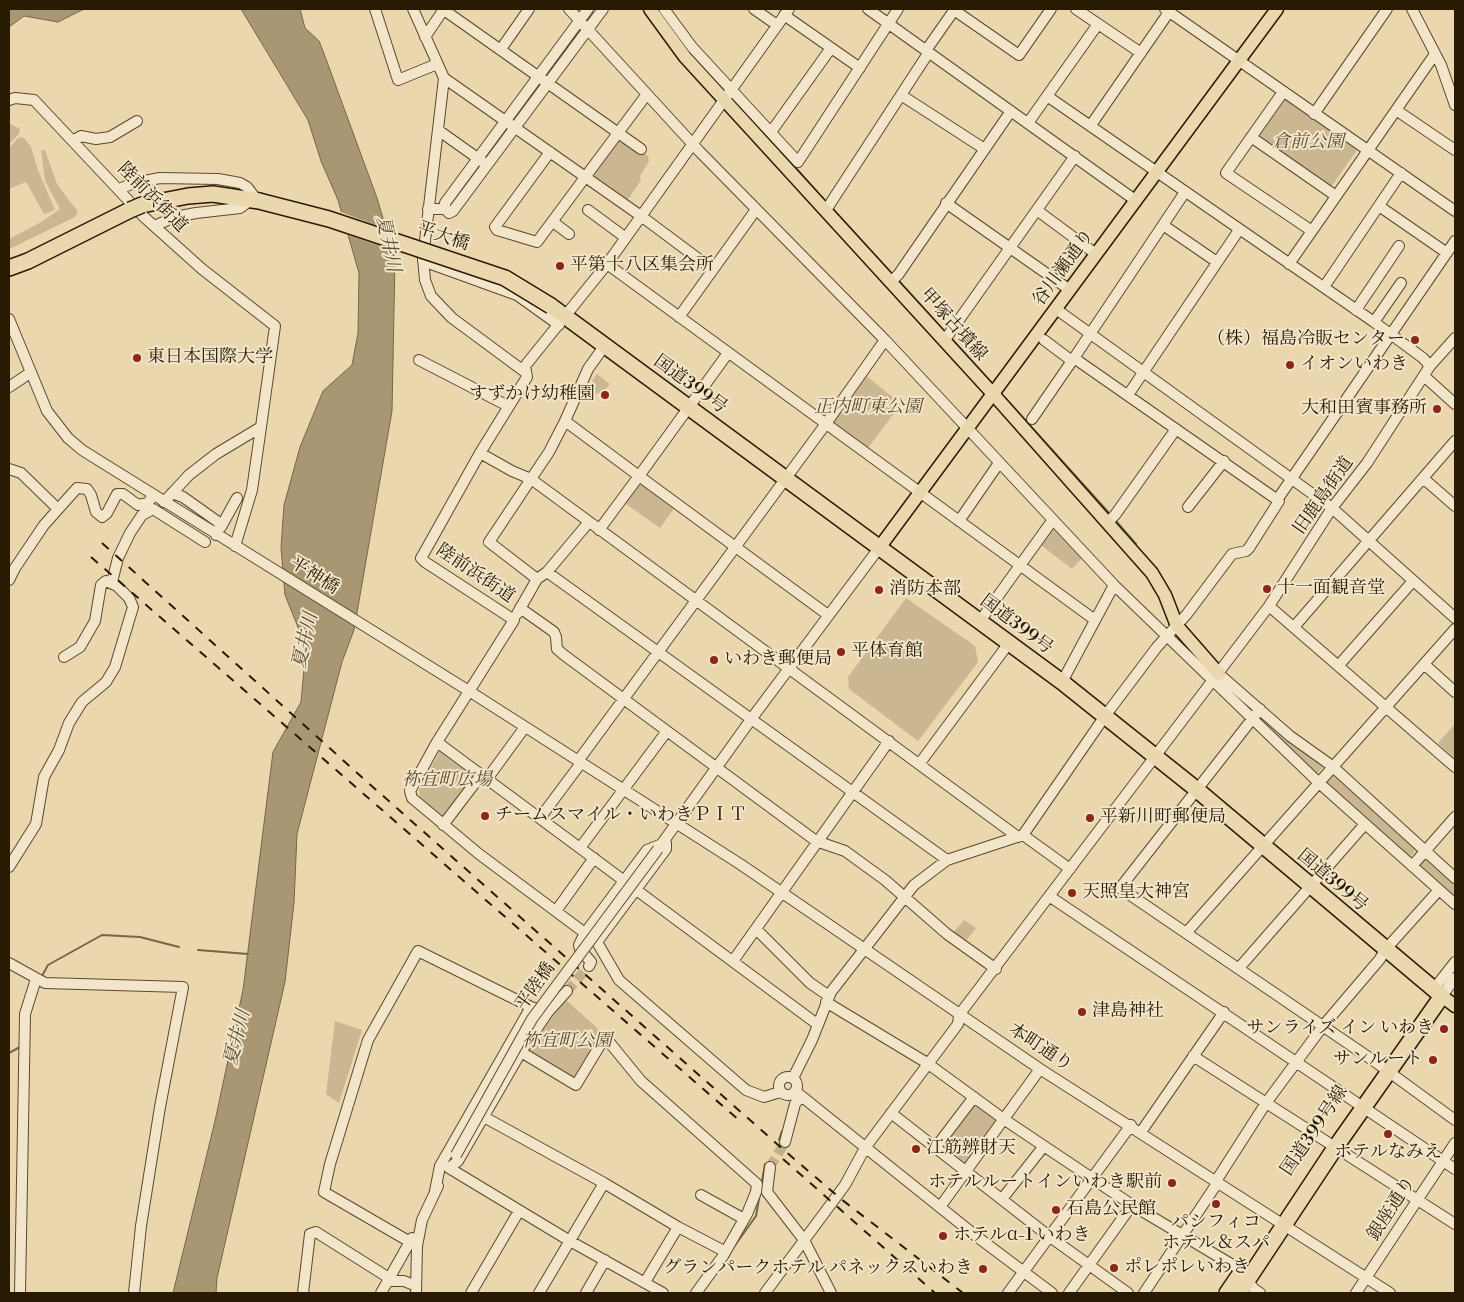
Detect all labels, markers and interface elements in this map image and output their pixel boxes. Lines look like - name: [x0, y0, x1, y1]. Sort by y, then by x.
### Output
- park label: 倉前公園: [1272, 132, 1344, 154]
- street label: 陸前浜街道: [113, 159, 191, 237]
- water label: 夏井川: [370, 214, 404, 274]
- street label: 平大橋: [414, 218, 472, 256]
- street label: 谷川瀬通り: [1029, 225, 1099, 311]
- place label: 平第十八区集会所: [570, 255, 714, 277]
- marker: 平第十八区集会所: [554, 260, 566, 272]
- street label: 甲塚古墳線: [915, 284, 991, 366]
- place label: （株）福島冷販センター: [1207, 329, 1405, 351]
- marker: （株）福島冷販センター: [1409, 334, 1421, 346]
- place label: 東日本国際大学: [147, 347, 273, 369]
- street label: 国道399号: [649, 351, 731, 419]
- marker: 東日本国際大学: [131, 352, 143, 364]
- place label: イオンいわき: [1300, 354, 1408, 376]
- marker: イオンいわき: [1284, 359, 1296, 371]
- place label: すずかけ幼稚園: [469, 384, 595, 406]
- marker: すずかけ幼稚園: [599, 389, 611, 401]
- park label: 正内町東公園: [814, 397, 922, 419]
- place label: 大和田賓事務所: [1301, 398, 1427, 420]
- marker: 大和田賓事務所: [1431, 403, 1443, 415]
- street label: 旧鹿島街道: [1289, 453, 1359, 539]
- street label: 陸前浜街道: [432, 540, 518, 608]
- street label: 平神橋: [285, 553, 343, 599]
- place label: 十一面観音堂: [1277, 578, 1385, 600]
- place label: 消防本部: [889, 579, 961, 601]
- marker: 十一面観音堂: [1261, 583, 1273, 595]
- marker: 消防本部: [873, 584, 885, 596]
- street label: 国道399号: [975, 591, 1057, 659]
- water label: 夏井川: [288, 611, 324, 671]
- place label: 平体育館: [851, 641, 923, 663]
- marker: 平体育館: [835, 646, 847, 658]
- place label: いわき郵便局: [724, 649, 832, 671]
- marker: いわき郵便局: [708, 654, 720, 666]
- park label: 祢宜町広場: [402, 770, 492, 792]
- place label: チームスマイル・いわきＰＩＴ: [495, 805, 747, 827]
- place label: 平新川町郵便局: [1100, 807, 1226, 829]
- marker: チームスマイル・いわきＰＩＴ: [479, 810, 491, 822]
- marker: 平新川町郵便局: [1084, 812, 1096, 824]
- street label: 国道399号: [1292, 845, 1372, 917]
- place label: 天照皇大神宮: [1082, 882, 1190, 904]
- marker: 天照皇大神宮: [1066, 887, 1078, 899]
- street label: 平陸橋: [512, 959, 560, 1015]
- place label: 津島神社: [1092, 1001, 1164, 1023]
- marker: 津島神社: [1076, 1006, 1088, 1018]
- water label: 夏井川: [220, 1008, 256, 1068]
- place label: サンライズ イン いわき: [1247, 1018, 1434, 1040]
- street label: 本町通り: [1004, 1019, 1076, 1077]
- marker: サンライズ イン いわき: [1438, 1023, 1450, 1035]
- park label: 祢宜町公園: [522, 1031, 612, 1053]
- place label: サンルート: [1333, 1049, 1423, 1071]
- marker: サンルート: [1427, 1054, 1439, 1066]
- street label: 国道399号線: [1277, 1082, 1353, 1180]
- marker: ホテルなみえ: [1382, 1128, 1394, 1140]
- place label: 江筋辨財天: [926, 1138, 1016, 1160]
- place label: ホテルなみえ: [1334, 1142, 1442, 1164]
- marker: 江筋辨財天: [910, 1143, 922, 1155]
- place label: ホテルルートインいわき駅前: [928, 1172, 1162, 1194]
- street label: 銀座通り: [1363, 1173, 1421, 1245]
- marker: ホテルルートインいわき駅前: [1166, 1177, 1178, 1189]
- marker: パシフィコ ホテル＆スパ: [1210, 1198, 1222, 1210]
- place label: 石島公民館: [1066, 1199, 1156, 1221]
- marker: 石島公民館: [1050, 1204, 1062, 1216]
- place label: パシフィコ ホテル＆スパ: [1162, 1212, 1270, 1254]
- place label: ホテルα-1 いわき: [953, 1225, 1091, 1247]
- marker: ホテルα-1 いわき: [937, 1230, 949, 1242]
- place label: ポレポレいわき: [1124, 1257, 1250, 1279]
- place label: グランパークホテル パネックスいわき: [663, 1258, 973, 1280]
- marker: ポレポレいわき: [1108, 1262, 1120, 1274]
- marker: グランパークホテル パネックスいわき: [977, 1263, 989, 1275]

